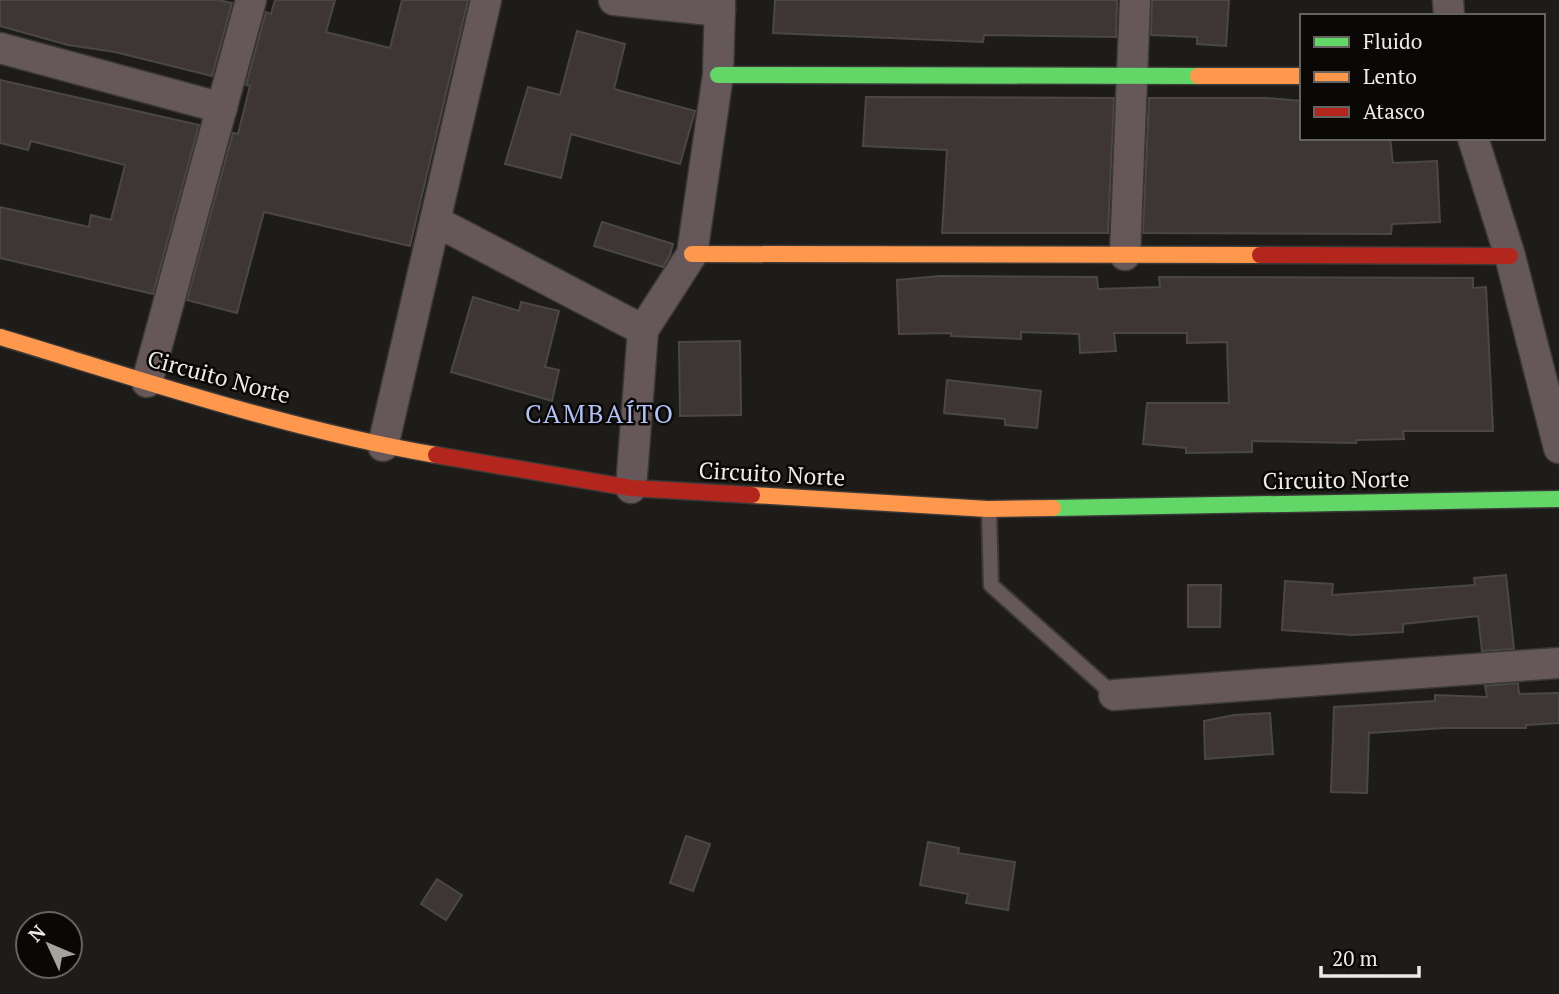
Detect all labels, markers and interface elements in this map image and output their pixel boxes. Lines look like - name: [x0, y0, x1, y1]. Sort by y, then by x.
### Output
- legend: [1300, 14, 1545, 140]
- text: Fluido: [1363, 27, 1422, 55]
- text: Lento: [1363, 62, 1417, 90]
- text: Atasco: [1363, 97, 1425, 125]
- street label: Circuito Norte: [144, 343, 294, 410]
- district label: CAMBAÍTO: [525, 396, 675, 430]
- street label: Circuito Norte: [698, 454, 846, 493]
- street label: Circuito Norte: [1262, 463, 1410, 496]
- north arrow: [14, 910, 84, 980]
- text: N: [22, 919, 51, 947]
- scale bar: [1321, 934, 1419, 978]
- text: 20 m: [1332, 944, 1378, 972]

